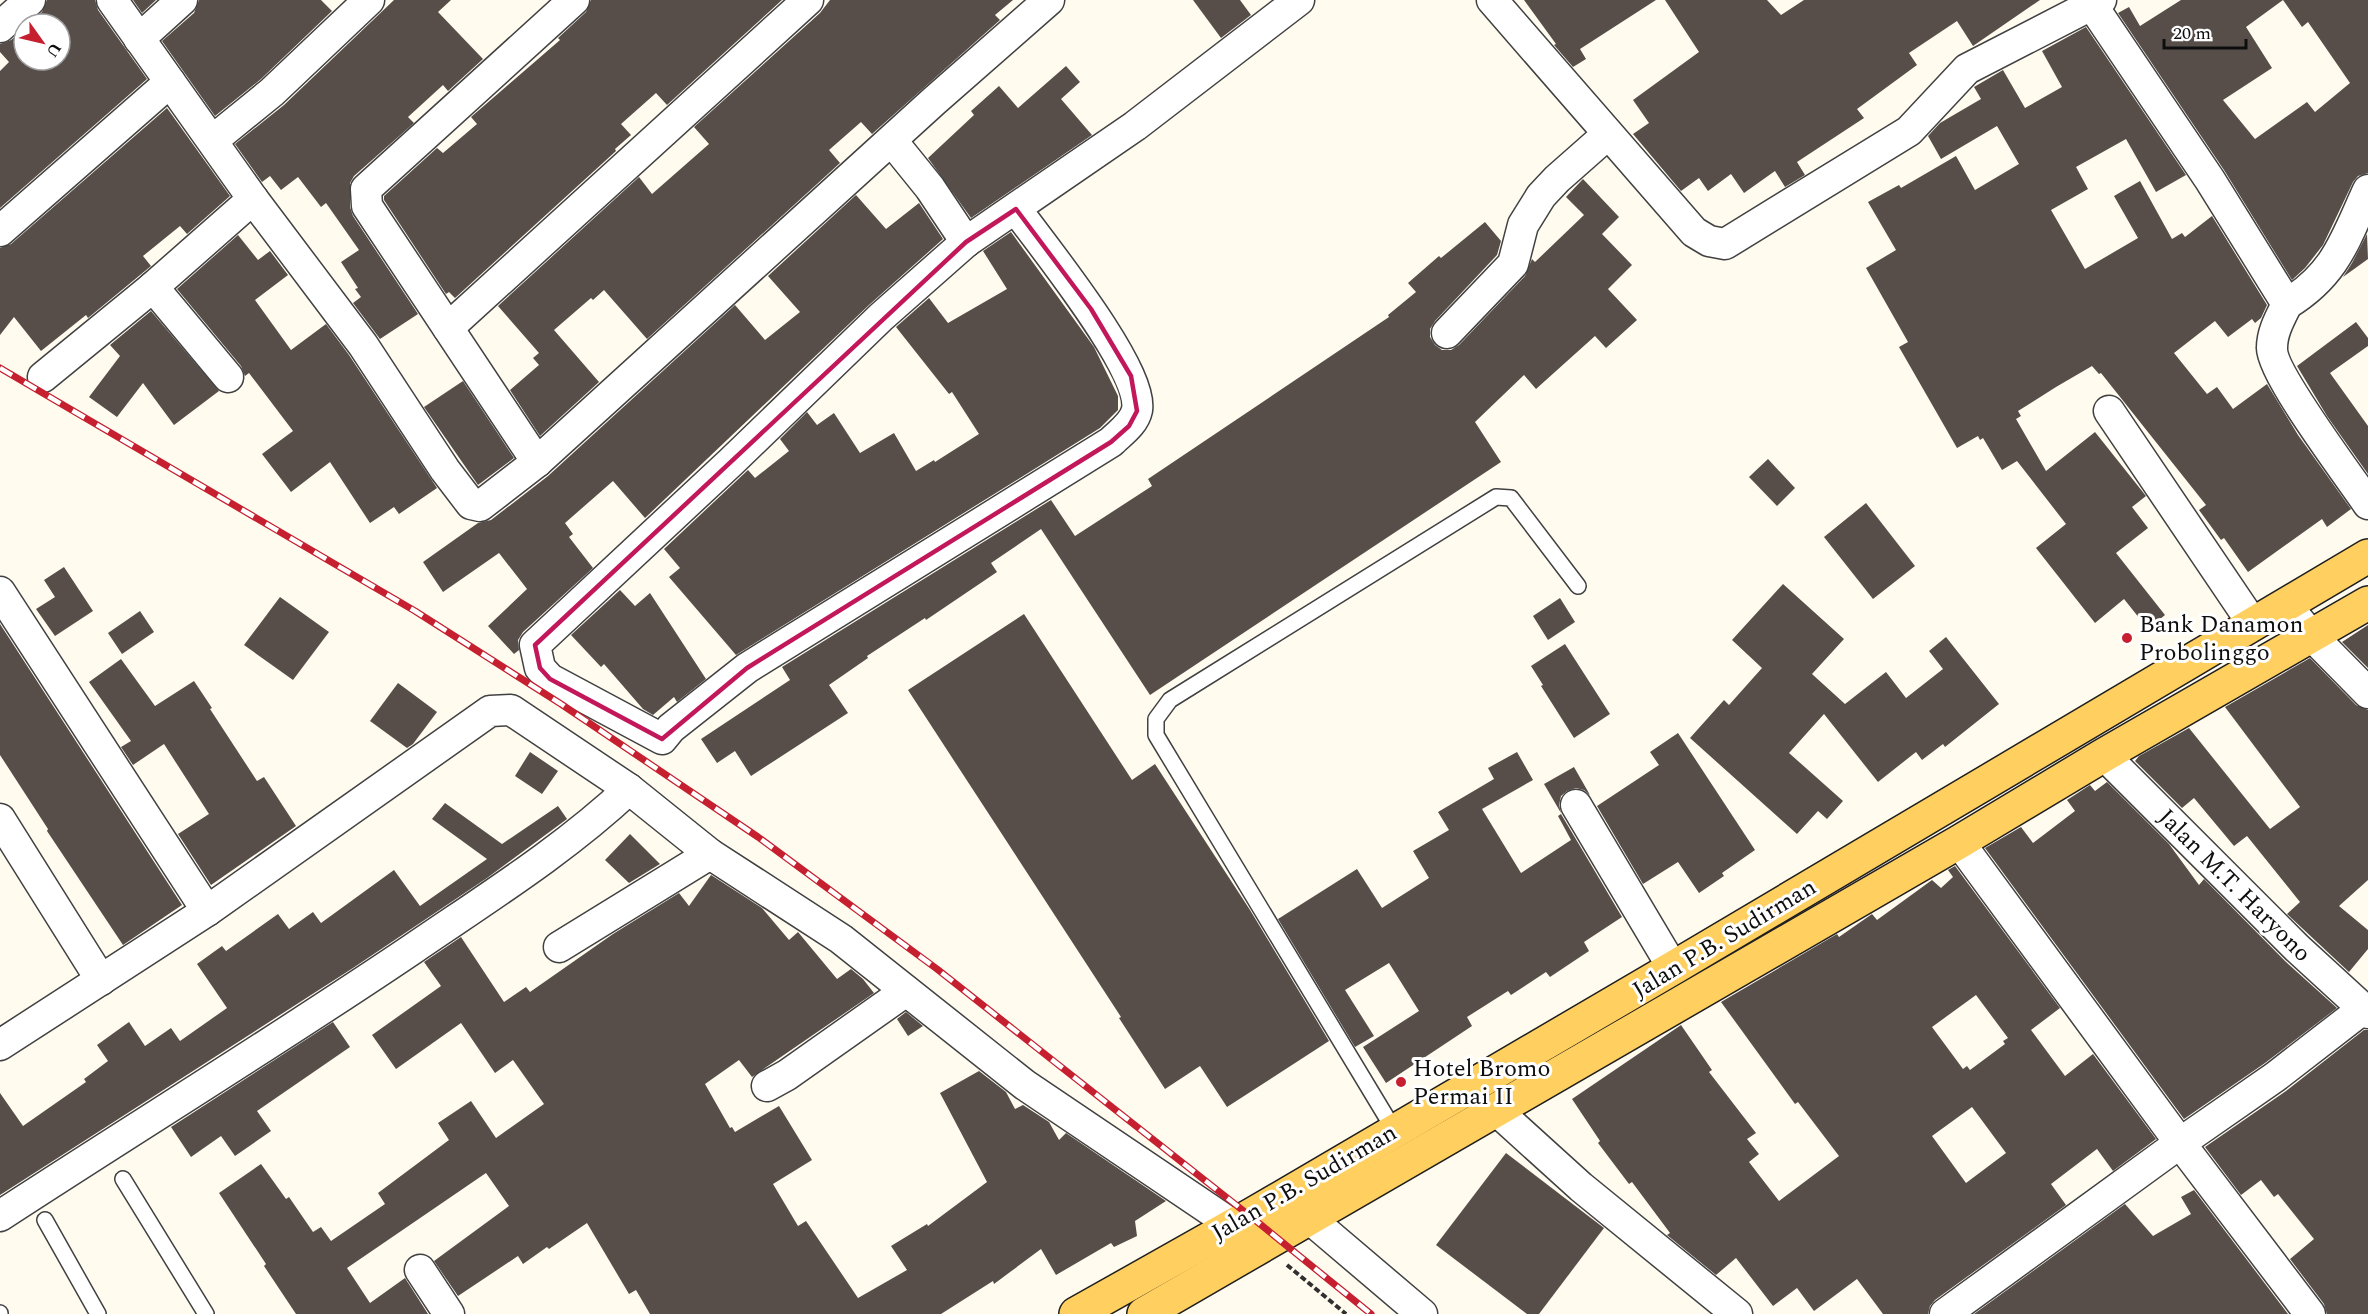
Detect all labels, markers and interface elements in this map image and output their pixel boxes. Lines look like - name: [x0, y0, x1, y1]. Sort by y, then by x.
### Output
- north arrow: [12, 12, 72, 72]
- scale bar: [2164, 12, 2246, 50]
- text: 20 m: [2173, 20, 2211, 47]
- text: U: [40, 38, 67, 62]
- place label: Bank Danamon Probolinggo: [2139, 607, 2303, 671]
- marker: Bank Danamon Probolinggo: [2120, 631, 2134, 645]
- street label: Jalan M.T. Haryono: [2149, 801, 2319, 971]
- street label: Jalan P.B. Sudirman: [1626, 870, 1823, 1008]
- place label: Hotel Bromo Permai II: [1413, 1051, 1550, 1115]
- marker: Hotel Bromo Permai II: [1394, 1075, 1408, 1089]
- street label: Jalan P.B. Sudirman: [1205, 1115, 1404, 1251]

